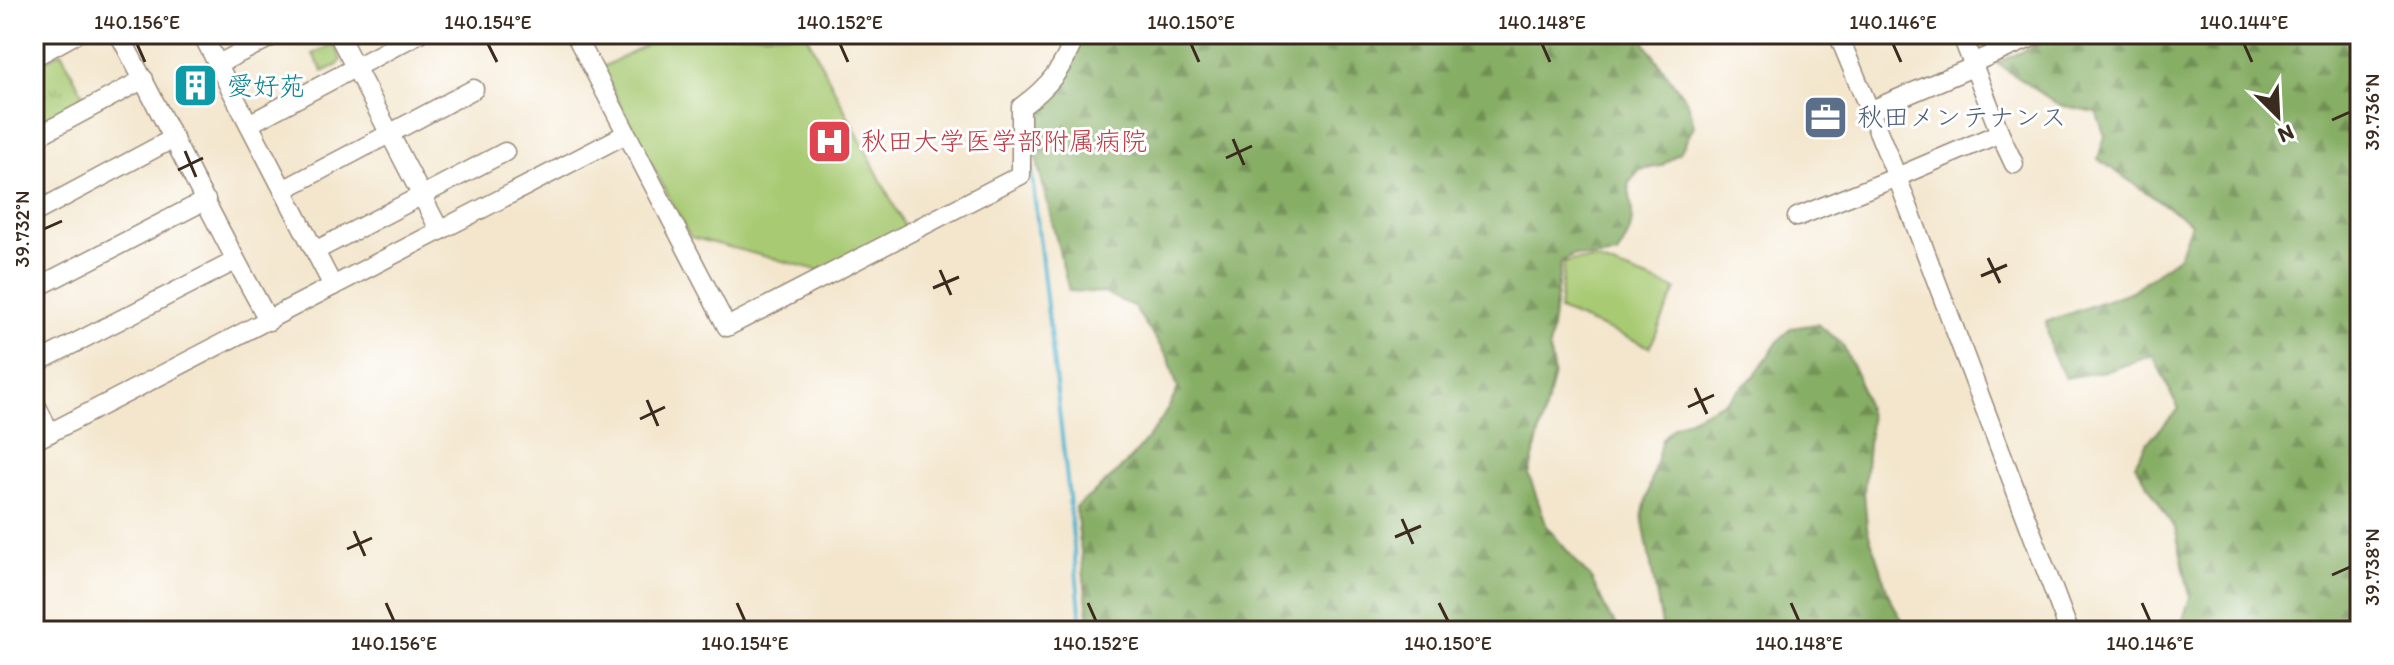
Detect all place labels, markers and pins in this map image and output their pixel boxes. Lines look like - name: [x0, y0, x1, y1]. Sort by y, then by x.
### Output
- building icon: 愛好苑: [172, 62, 220, 110]
- place label: 愛好苑: [227, 70, 305, 102]
- office icon: 秋田メンテナンス: [1802, 93, 1850, 141]
- place label: 秋田メンテナンス: [1857, 101, 2067, 133]
- hospital icon: 秋田大学医学部附属病院: [806, 117, 854, 165]
- place label: 秋田大学医学部附属病院: [861, 125, 1147, 157]

